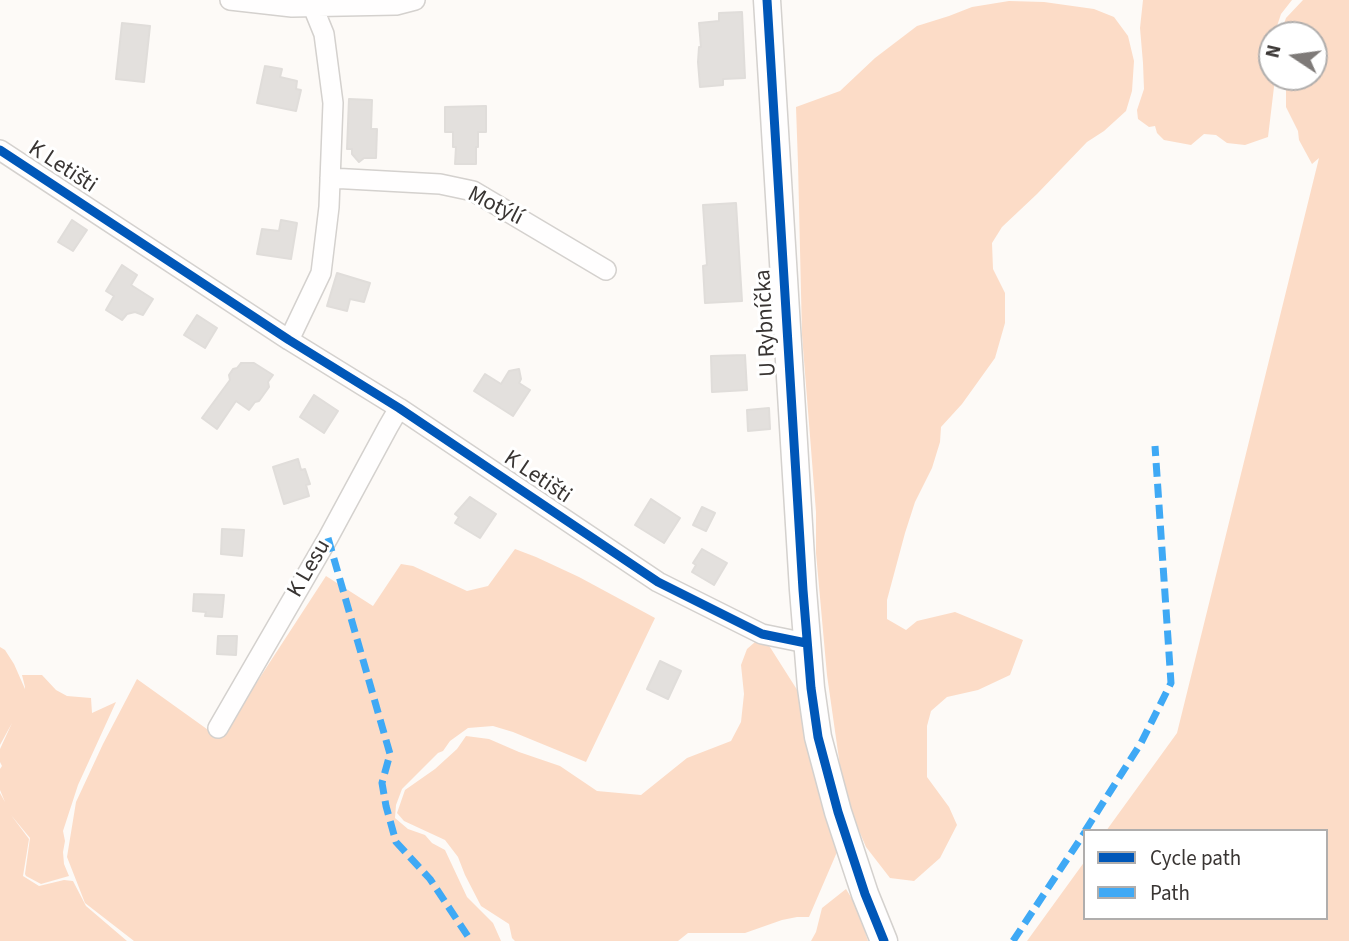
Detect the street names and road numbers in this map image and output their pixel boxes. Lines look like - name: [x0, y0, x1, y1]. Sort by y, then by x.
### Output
- street label: K Letišti: [23, 136, 101, 200]
- street label: Motýlí: [463, 181, 527, 233]
- street label: U Rybníčka: [750, 269, 784, 377]
- street label: K Letišti: [498, 445, 576, 511]
- street label: K Lesu: [282, 535, 338, 603]

